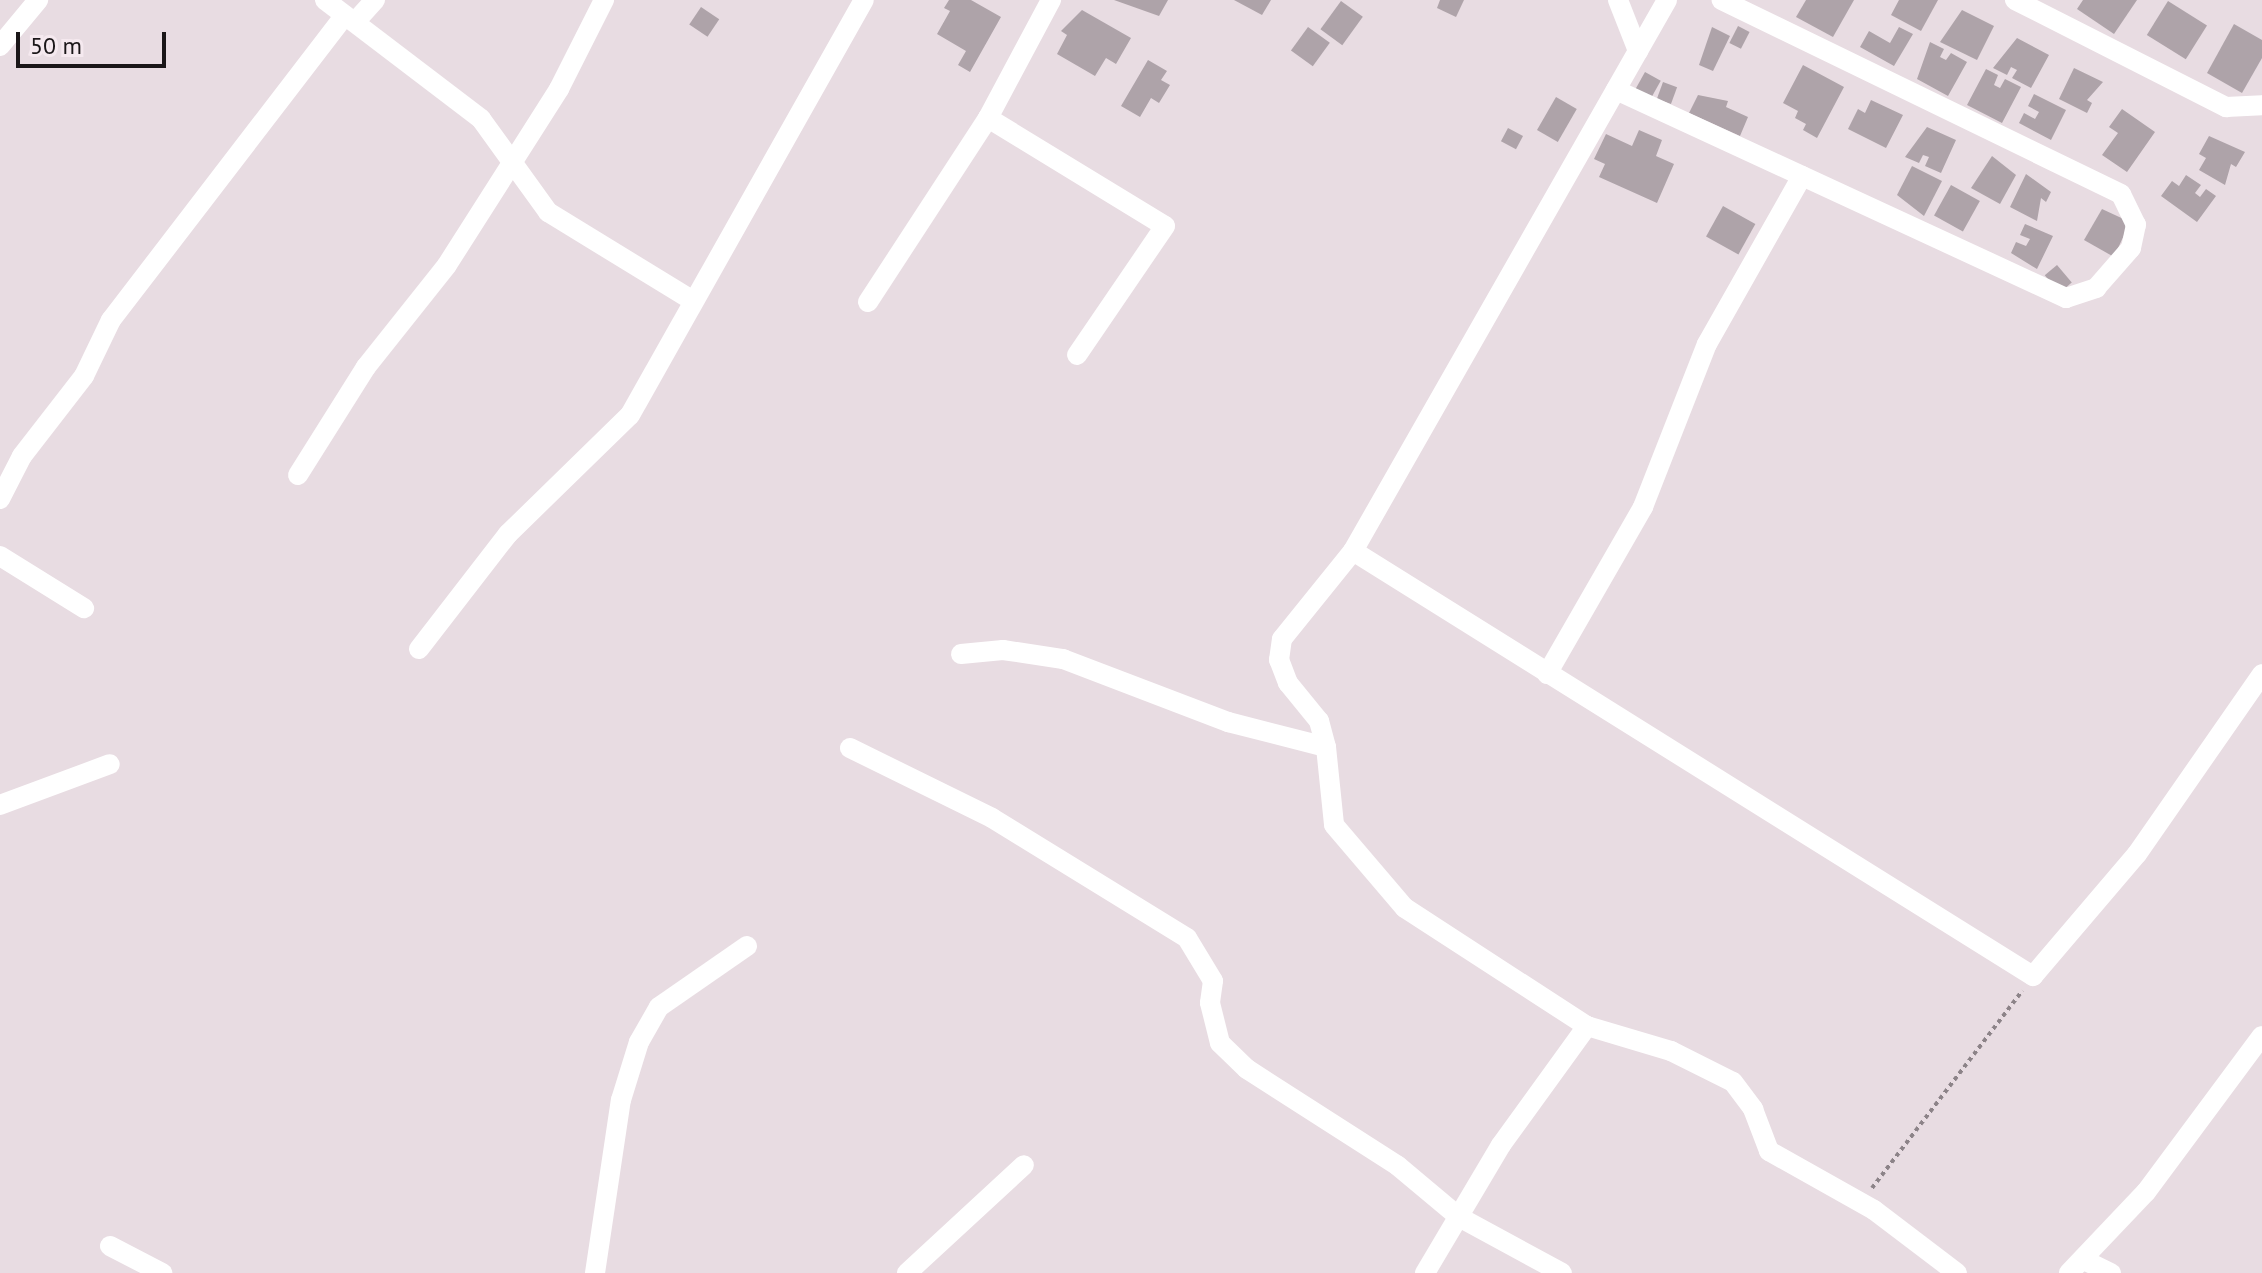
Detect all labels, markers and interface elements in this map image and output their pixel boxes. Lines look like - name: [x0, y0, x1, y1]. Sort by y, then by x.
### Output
- scale bar: [20, 16, 170, 66]
- text: 50 m: [30, 30, 82, 61]

